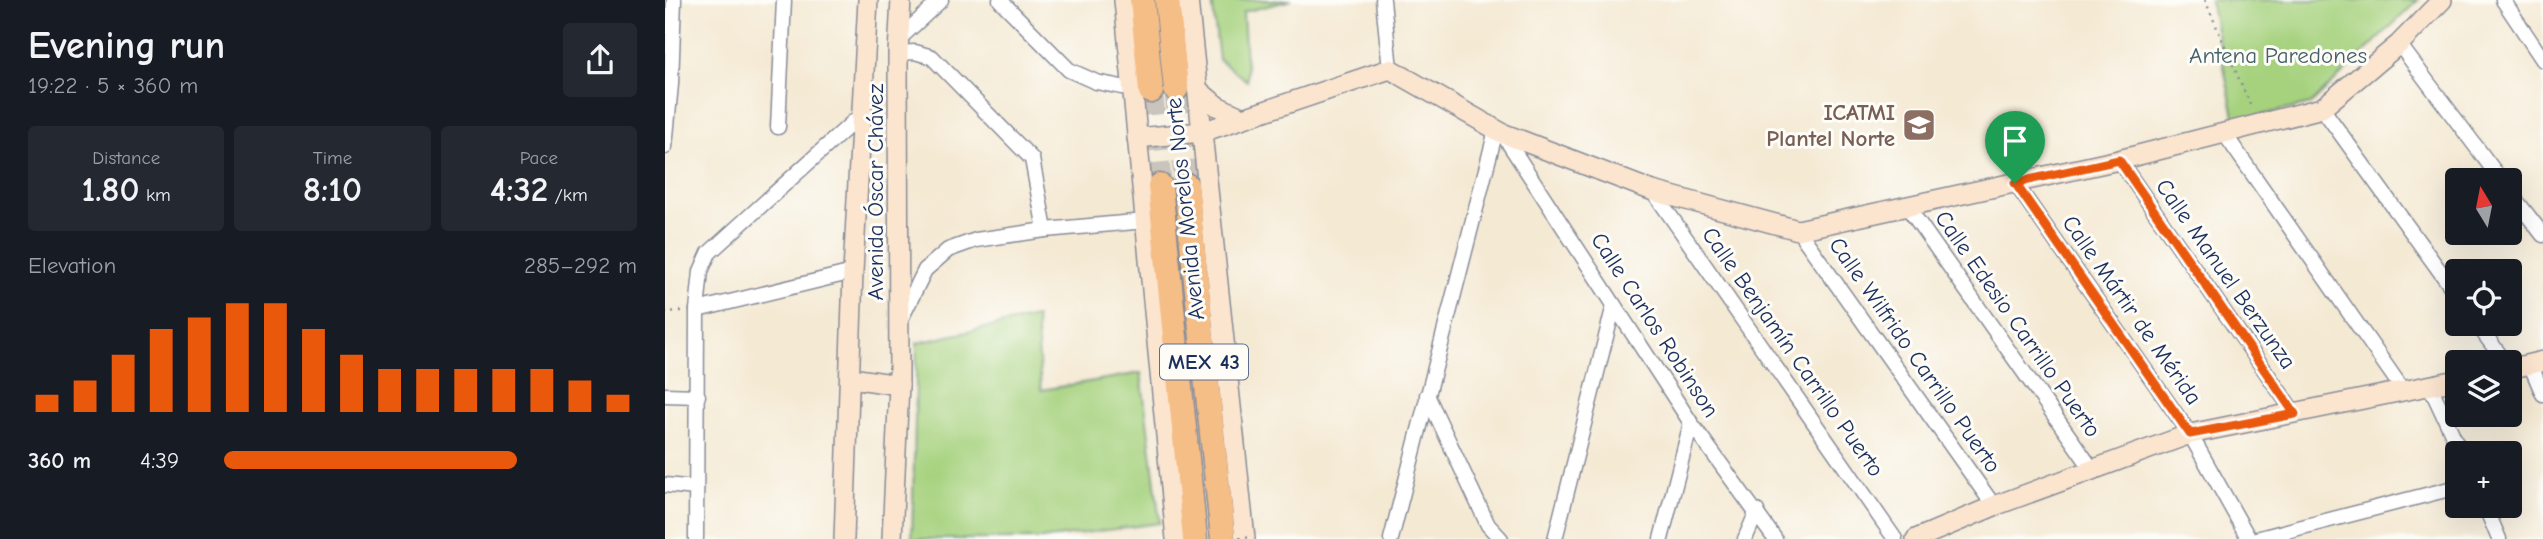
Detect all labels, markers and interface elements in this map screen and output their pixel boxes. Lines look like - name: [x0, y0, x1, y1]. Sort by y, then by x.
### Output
- button: share: [563, 23, 637, 97]
- text: Evening run: [28, 24, 225, 68]
- park label: Antena Paredones: [2189, 42, 2367, 69]
- text: 19:22 · 5 × 360 m: [28, 72, 198, 99]
- street label: Avenida Óscar Chávez: [862, 84, 889, 300]
- street label: Avenida Morelos Norte: [1160, 96, 1210, 322]
- place label: ICATMI Plantel Norte: [1766, 99, 1895, 152]
- school or university icon: ICATMI Plantel Norte: [1900, 106, 1938, 144]
- pin: [1985, 111, 2045, 183]
- icon: arrive: [1996, 122, 2034, 160]
- text: Distance: [92, 147, 160, 169]
- text: Time: [313, 147, 352, 169]
- text: Pace: [520, 147, 558, 169]
- north arrow: [2445, 168, 2522, 245]
- map controls: [2445, 168, 2522, 518]
- text: 1.80: [82, 169, 140, 210]
- text: 8:10: [303, 169, 362, 210]
- text: 4:32: [490, 169, 548, 210]
- street label: Calle Manuel Berzunza: [2150, 174, 2302, 374]
- text: km: [140, 184, 171, 206]
- text: /km: [548, 184, 588, 206]
- street label: Calle Edesio Carrillo Puerto: [1929, 206, 2107, 442]
- street label: Calle Mártir de Mérida: [2056, 210, 2208, 410]
- street label: Calle Benjamín Carrillo Puerto: [1696, 222, 1890, 482]
- street label: Calle Carlos Robinson: [1585, 228, 1725, 422]
- street label: Calle Wilfrido Carrillo Puerto: [1823, 232, 2007, 478]
- text: Elevation: [28, 252, 116, 279]
- text: 285–292 m: [524, 252, 637, 279]
- button: locate: [2445, 259, 2522, 336]
- road number: MEX 43: [1160, 344, 1248, 380]
- button: layers: [2445, 350, 2522, 427]
- button: +: [2445, 441, 2522, 518]
- text: 360 m: [28, 447, 91, 474]
- text: 4:39: [140, 447, 179, 474]

